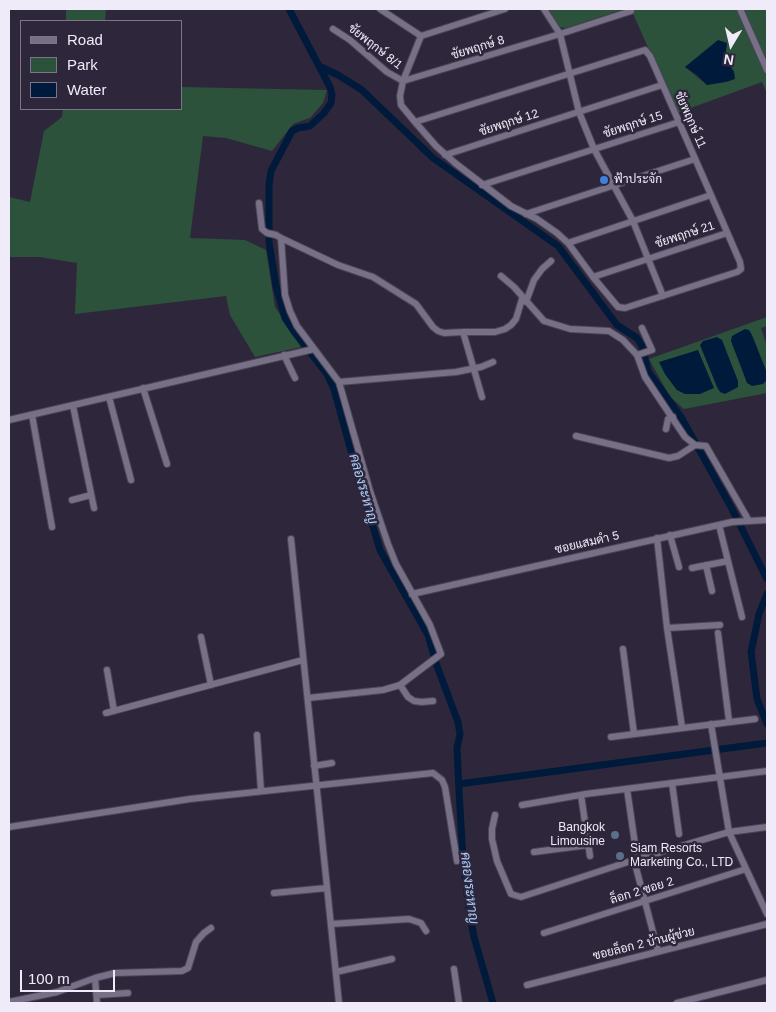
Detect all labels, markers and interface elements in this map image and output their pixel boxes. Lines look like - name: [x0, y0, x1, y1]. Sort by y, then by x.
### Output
- legend: [20, 20, 182, 110]
- north arrow: [706, 20, 756, 70]
- street label: ชัยพฤกษ์ 8/1: [345, 21, 405, 73]
- text: Road: [67, 31, 103, 48]
- street label: ชัยพฤกษ์ 8: [450, 33, 506, 63]
- text: N: [722, 51, 735, 69]
- text: Park: [67, 56, 98, 73]
- text: Water: [67, 81, 106, 98]
- street label: ชัยพฤกษ์ 11: [671, 89, 709, 151]
- street label: ชัยพฤกษ์ 12: [478, 107, 540, 139]
- street label: ชัยพฤกษ์ 15: [602, 109, 664, 141]
- place label: ฟ้าประจัก: [614, 173, 662, 187]
- marker: ฟ้าประจัก: [598, 174, 610, 186]
- street label: ชัยพฤกษ์ 21: [654, 219, 716, 251]
- water label: คลองระหาญ: [345, 452, 381, 526]
- street label: ซอยแสมดำ 5: [553, 529, 621, 557]
- place label: Bangkok Limousine: [550, 821, 605, 849]
- marker: Bangkok Limousine: [609, 829, 621, 841]
- place label: Siam Resorts Marketing Co., LTD: [630, 842, 733, 870]
- marker: Siam Resorts Marketing Co., LTD: [614, 850, 626, 862]
- water label: คลองระหาญ: [456, 851, 482, 925]
- street label: ล็อก 2 ซอย 2: [609, 875, 675, 907]
- street label: ซอยล็อก 2 บ้านผู้ช่วย: [592, 924, 696, 964]
- scale bar: [22, 960, 118, 992]
- text: 100 m: [28, 970, 70, 987]

